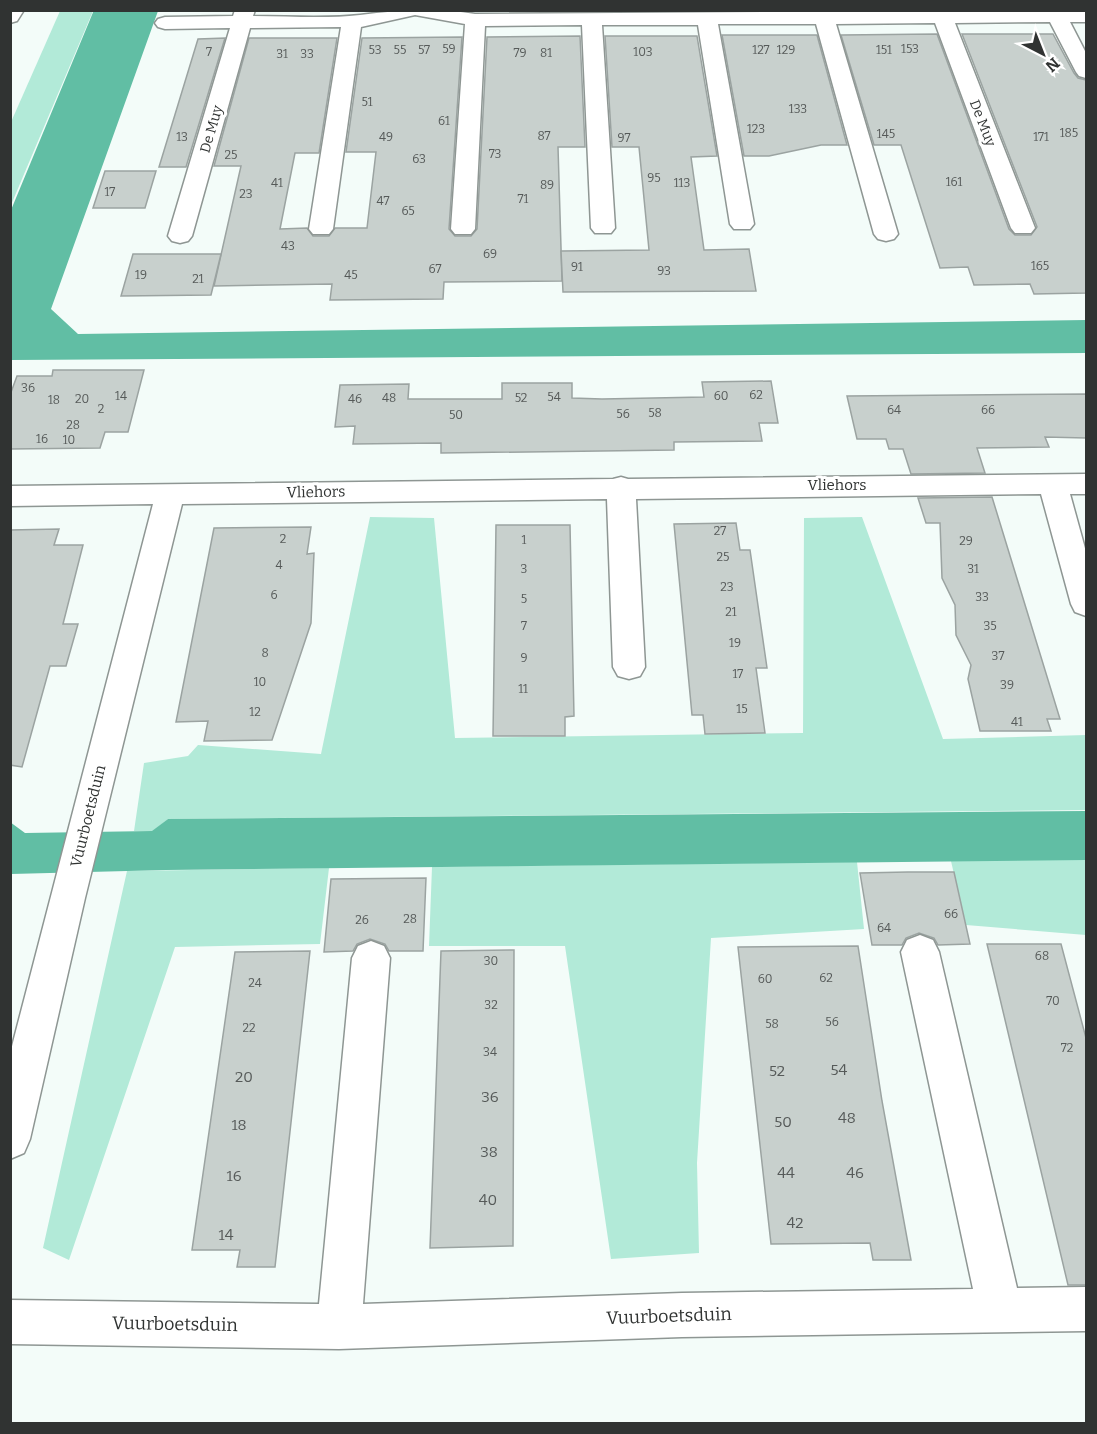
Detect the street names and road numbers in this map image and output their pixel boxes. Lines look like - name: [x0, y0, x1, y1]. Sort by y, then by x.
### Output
- street label: De Muy: [966, 97, 999, 150]
- street label: De Muy: [197, 103, 227, 155]
- street label: Vliehors: [808, 476, 866, 494]
- street label: Vliehors: [286, 482, 346, 502]
- street label: Vuurboetsduin: [67, 763, 110, 869]
- street label: Vuurboetsduin: [606, 1303, 733, 1329]
- street label: Vuurboetsduin: [112, 1312, 239, 1336]

